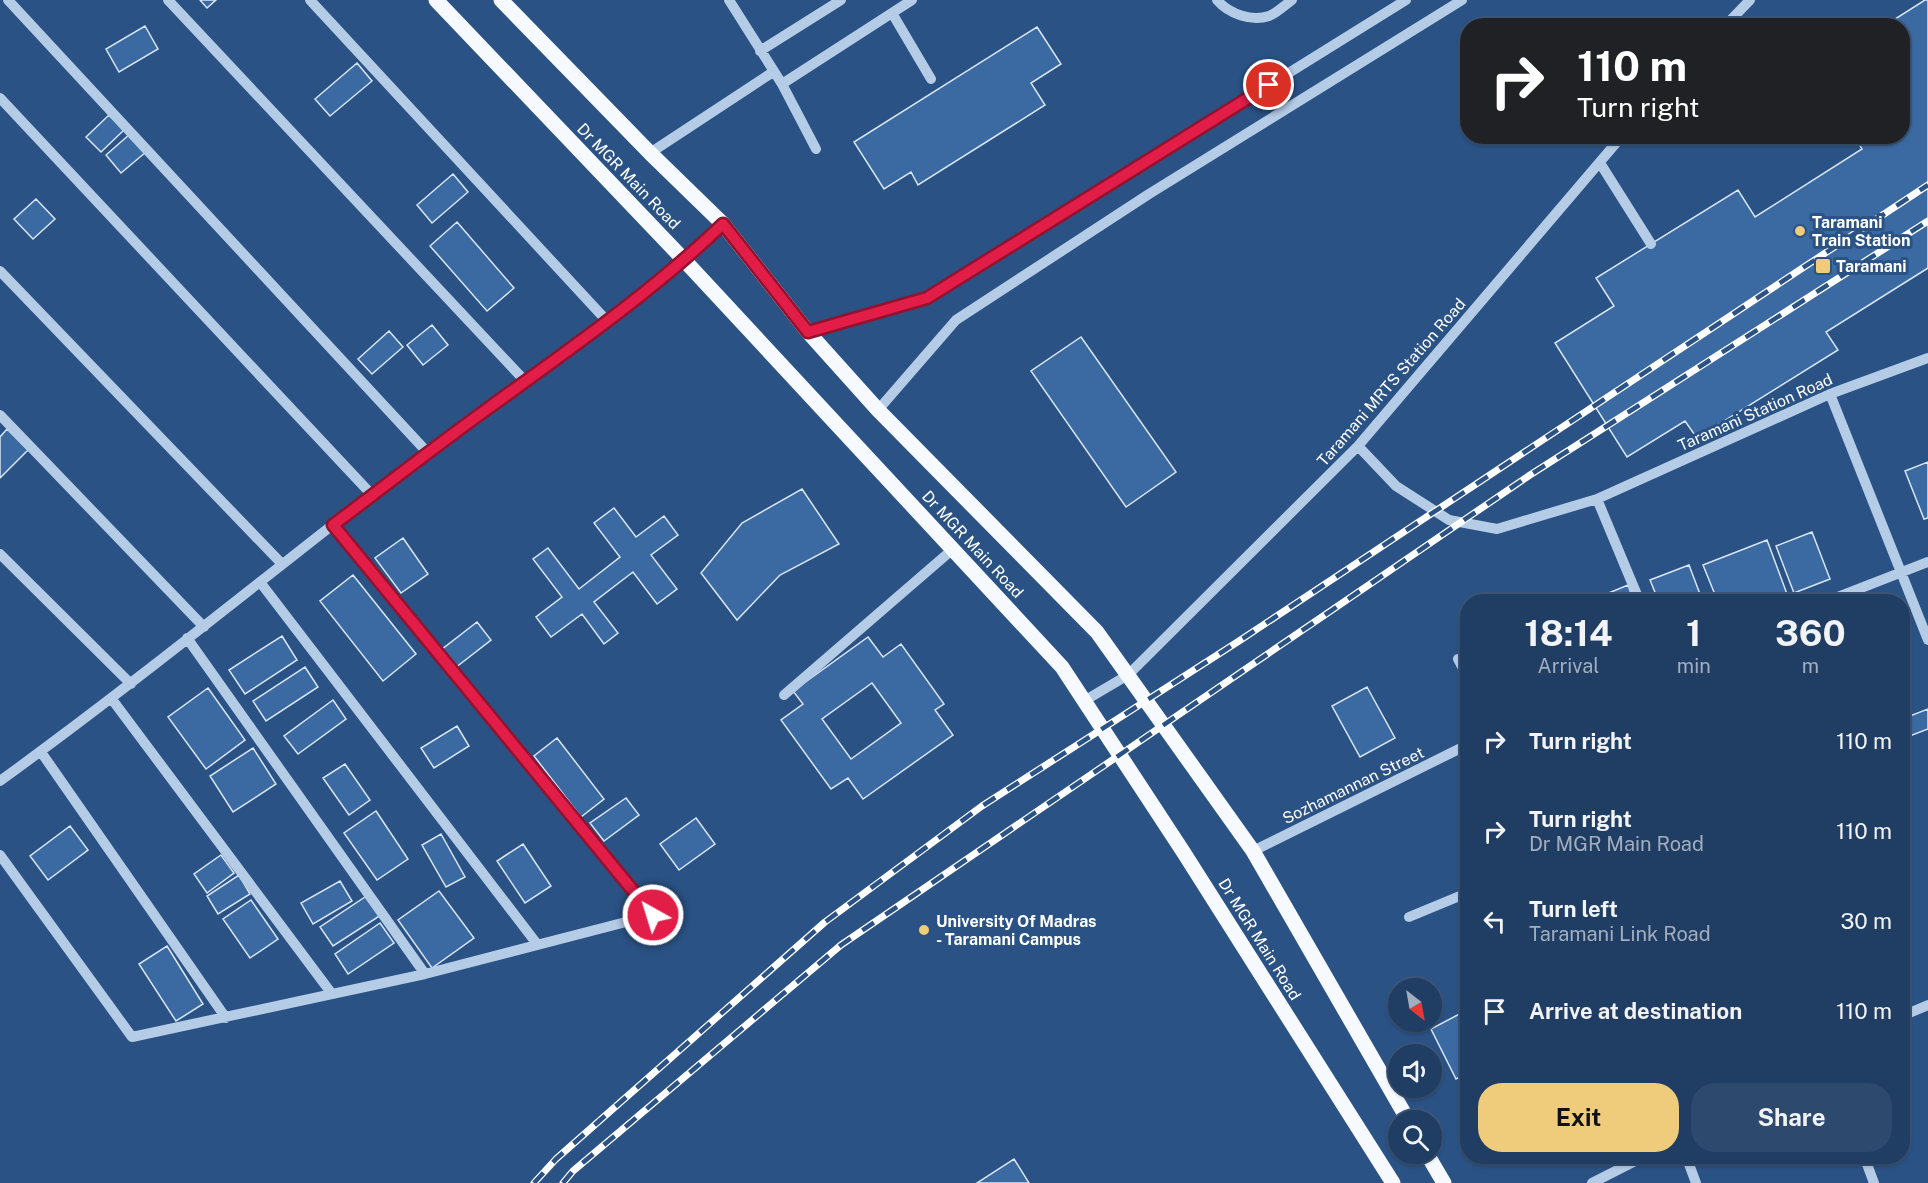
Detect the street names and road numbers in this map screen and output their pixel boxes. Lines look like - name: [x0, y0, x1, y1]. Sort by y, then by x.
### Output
- street label: Dr MGR Main Road: [573, 119, 684, 233]
- street label: Taramani MRTS Station Road: [1313, 294, 1469, 470]
- street label: Taramani Station Road: [1675, 370, 1835, 455]
- street label: Dr MGR Main Road: [918, 487, 1027, 602]
- street label: Sozhamannan Street: [1279, 743, 1427, 828]
- street label: Dr MGR Main Road: [1214, 875, 1305, 1004]

